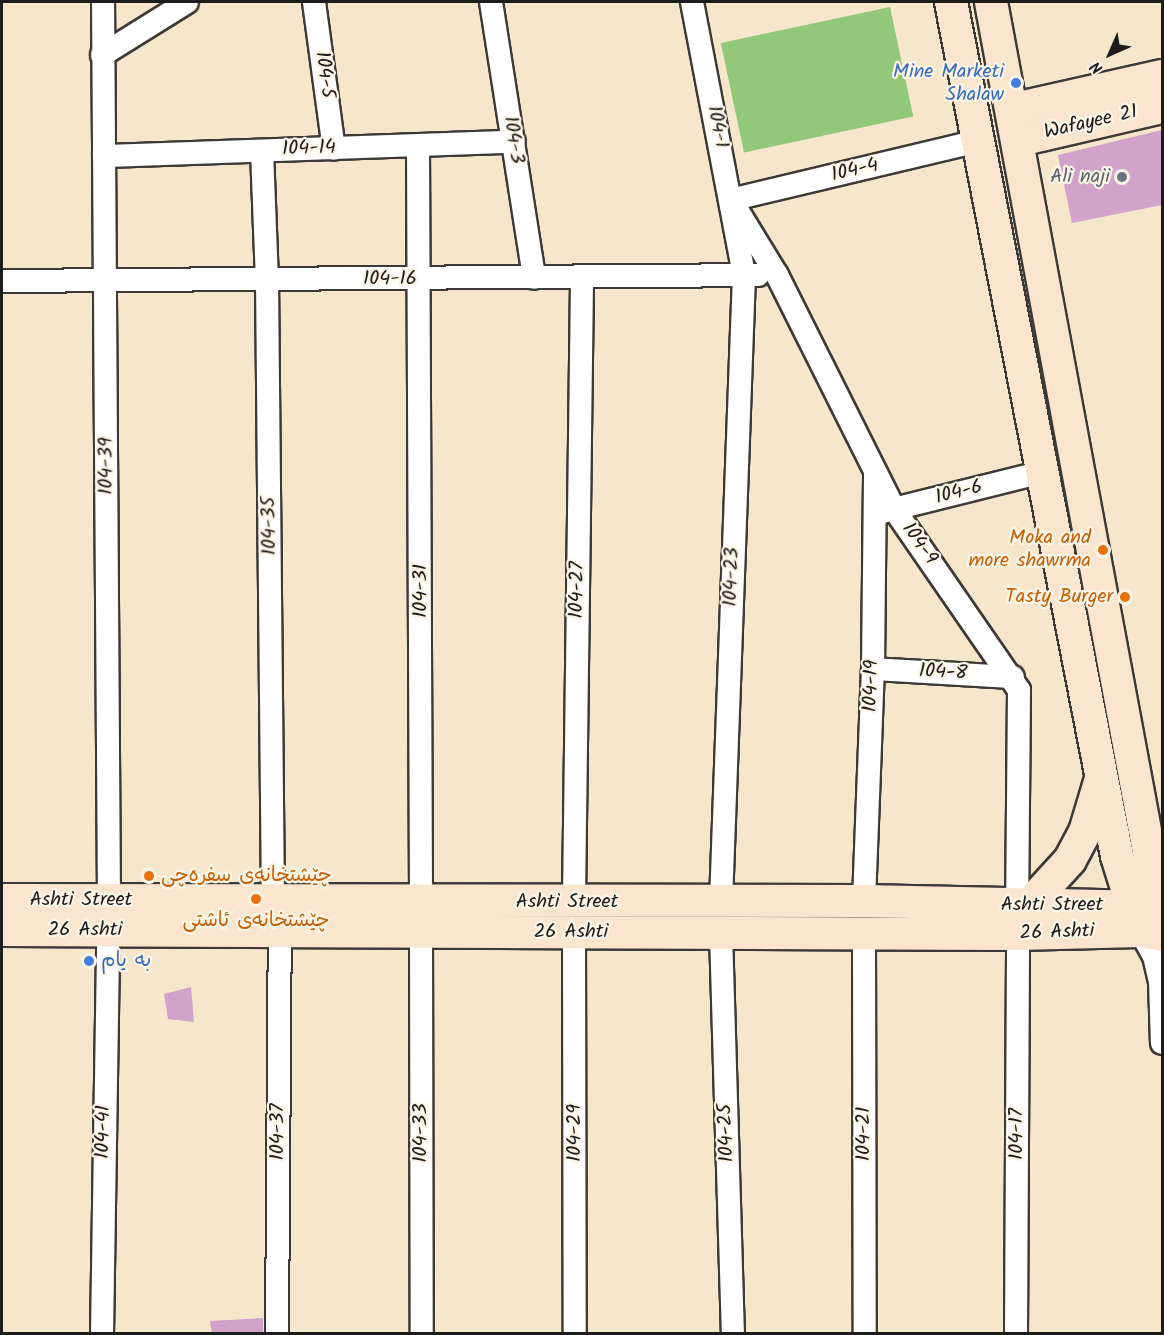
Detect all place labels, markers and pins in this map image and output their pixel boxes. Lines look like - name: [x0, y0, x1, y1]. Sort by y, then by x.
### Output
- place label: Mine Marketi Shalaw: [893, 60, 1004, 107]
- marker: Mine Marketi Shalaw: [1009, 76, 1023, 90]
- place label: Ali naji: [1050, 165, 1110, 189]
- marker: Ali naji: [1115, 170, 1129, 184]
- place label: Moka and more shawrma: [968, 526, 1091, 573]
- marker: Moka and more shawrma: [1096, 543, 1110, 557]
- place label: Tasty Burger: [1005, 585, 1113, 609]
- marker: Tasty Burger: [1118, 590, 1132, 604]
- place label: چێشتخانەی سفرەچی: [161, 864, 332, 888]
- marker: چێشتخانەی سفرەچی: [142, 869, 156, 883]
- marker: چێشتخانەی ئاشتی: [249, 892, 263, 906]
- place label: چێشتخانەی ئاشتی: [182, 909, 330, 933]
- place label: به يام: [101, 949, 151, 973]
- marker: به يام: [82, 954, 96, 968]

